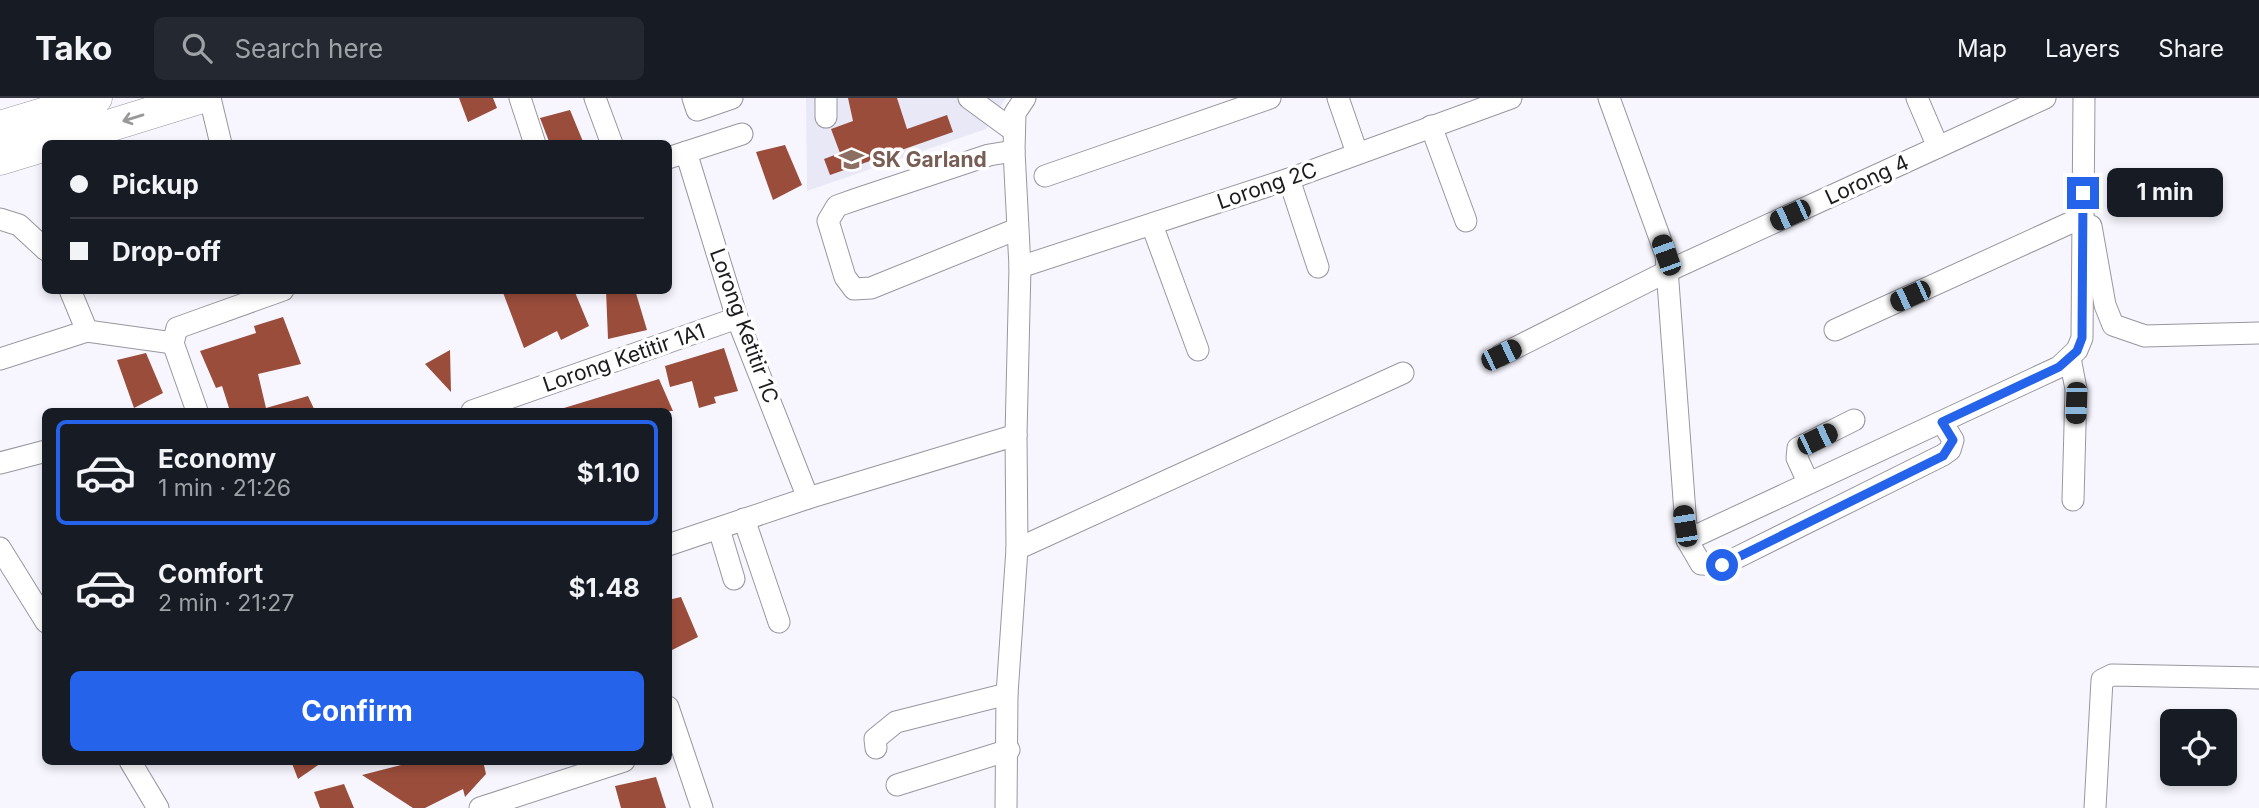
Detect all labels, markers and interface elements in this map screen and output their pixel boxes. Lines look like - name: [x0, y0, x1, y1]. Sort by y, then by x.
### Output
- search box: [154, 17, 644, 80]
- text: Tako: [35, 28, 112, 68]
- icon: search: [178, 29, 216, 67]
- text: Search here: [234, 33, 383, 64]
- text: Map: [1957, 34, 2007, 63]
- text: Layers: [2045, 34, 2120, 63]
- text: Share: [2158, 34, 2224, 63]
- one-way arrow: [123, 113, 145, 125]
- school or university icon: SK Garland: [838, 146, 866, 174]
- place label: SK Garland: [872, 147, 987, 172]
- street label: Lorong 4: [1821, 149, 1913, 210]
- street label: Lorong 2C: [1214, 157, 1320, 214]
- callout: 1 min: [2108, 168, 2223, 217]
- text: Pickup: [112, 169, 199, 200]
- route end: [2067, 177, 2099, 209]
- text: 1 min: [2137, 178, 2193, 206]
- car: [1767, 197, 1814, 233]
- car: [1649, 232, 1684, 278]
- text: Drop-off: [112, 236, 221, 267]
- street label: Lorong Ketitir 1C: [705, 245, 784, 407]
- car: [1887, 278, 1934, 314]
- street label: Lorong Ketitir 1A1: [539, 318, 708, 397]
- car: [1478, 336, 1525, 374]
- car: [2065, 382, 2088, 424]
- car: [1794, 420, 1841, 458]
- icon: car: [74, 441, 137, 504]
- text: Economy: [158, 443, 276, 474]
- text: $1.10: [577, 457, 640, 488]
- text: 1 min · 21:26: [158, 474, 291, 502]
- car: [1672, 504, 1699, 548]
- route start: [1706, 549, 1738, 581]
- icon: car: [74, 556, 137, 619]
- text: Comfort: [158, 558, 263, 589]
- text: $1.48: [569, 572, 640, 603]
- text: 2 min · 21:27: [158, 589, 294, 617]
- button: Confirm: [70, 671, 644, 751]
- map controls: [2160, 709, 2237, 786]
- button: locate: [2160, 709, 2237, 786]

